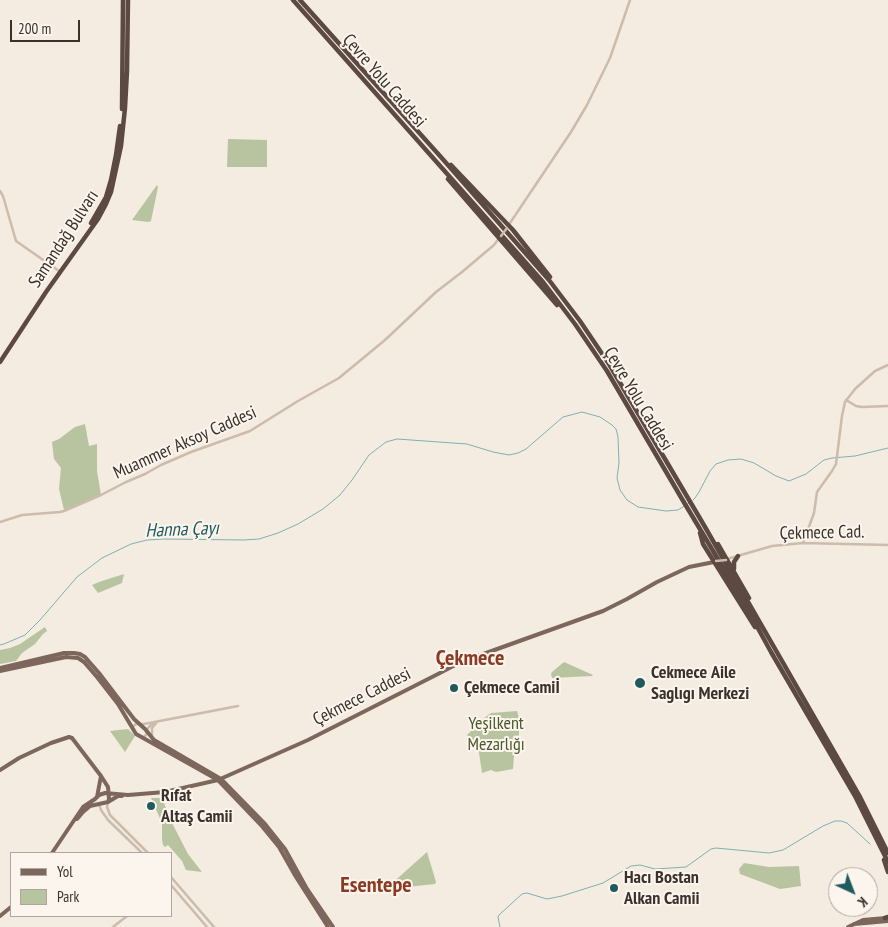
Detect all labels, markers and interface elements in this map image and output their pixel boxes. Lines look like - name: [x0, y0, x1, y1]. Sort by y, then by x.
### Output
- scale bar: [12, 10, 82, 42]
- text: 200 m: [18, 19, 51, 38]
- street label: Çevre Yolu Caddesi: [338, 30, 430, 132]
- street label: Samandağ Bulvarı: [24, 186, 104, 292]
- street label: Çevre Yolu Caddesi: [599, 343, 677, 455]
- street label: Muammer Aksoy Caddesi: [110, 402, 260, 484]
- water label: Hanna Çayı: [145, 517, 219, 543]
- street label: Çekmece Cad.: [779, 521, 865, 545]
- district label: Çekmece: [436, 646, 504, 672]
- place label: Cekmece Aile Saglıgı Merkezi: [651, 662, 749, 704]
- street label: Çekmece Caddesi: [310, 663, 414, 731]
- marker: Cekmece Aile Saglıgı Merkezi: [633, 676, 647, 690]
- place label: Çekmece Camiİ: [464, 677, 560, 699]
- marker: Çekmece Camiİ: [448, 682, 460, 694]
- park label: Yeşilkent Mezarlığı: [467, 713, 525, 756]
- place label: Rıfat Altaş Camii: [161, 785, 233, 828]
- marker: Rıfat Altaş Camii: [145, 800, 157, 812]
- legend: [10, 852, 172, 917]
- text: Yol: [57, 862, 73, 881]
- place label: Hacı Bostan Alkan Camii: [624, 867, 700, 910]
- north arrow: [828, 867, 878, 917]
- district label: Esentepe: [340, 873, 412, 899]
- marker: Hacı Bostan Alkan Camii: [608, 882, 620, 894]
- text: Park: [57, 887, 79, 906]
- text: K: [854, 893, 871, 911]

